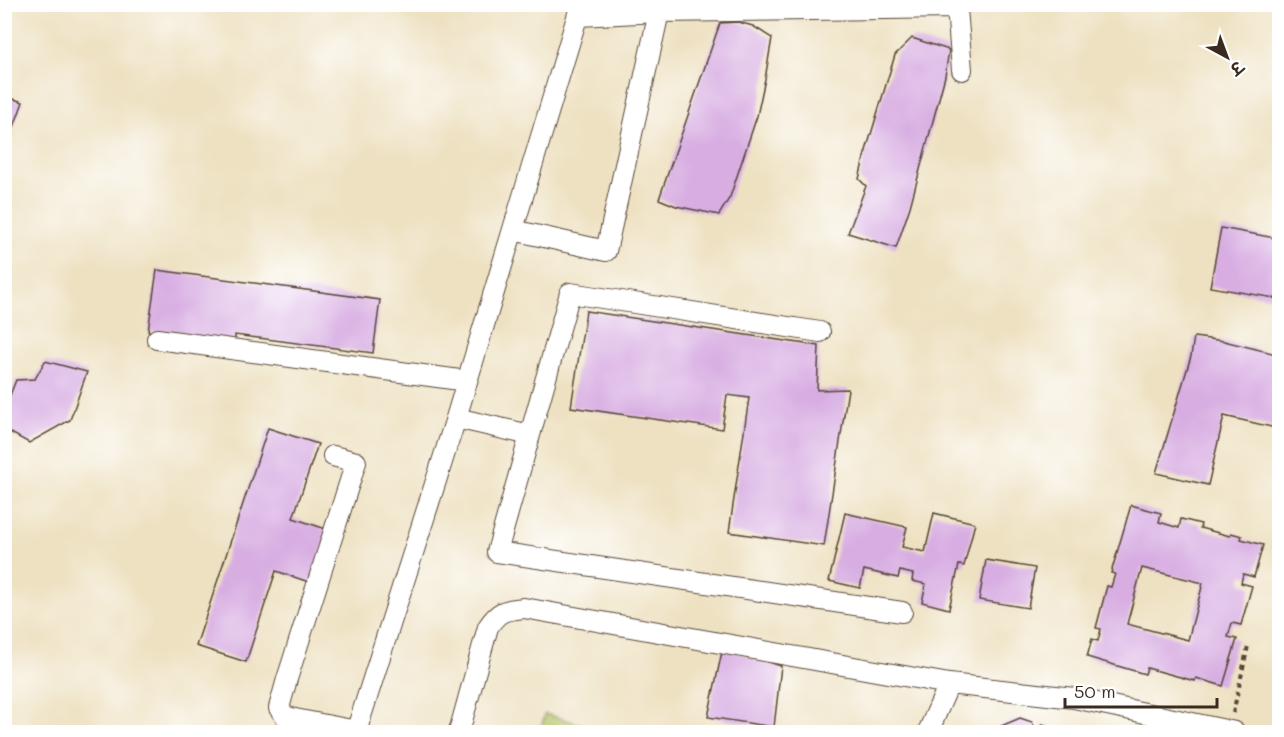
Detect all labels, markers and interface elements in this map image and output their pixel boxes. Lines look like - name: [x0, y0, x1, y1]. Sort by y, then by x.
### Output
- north arrow: [1197, 27, 1257, 87]
- text: उ: [1225, 56, 1250, 81]
- scale bar: [1065, 671, 1216, 709]
- text: 50 m: [1074, 679, 1116, 703]

